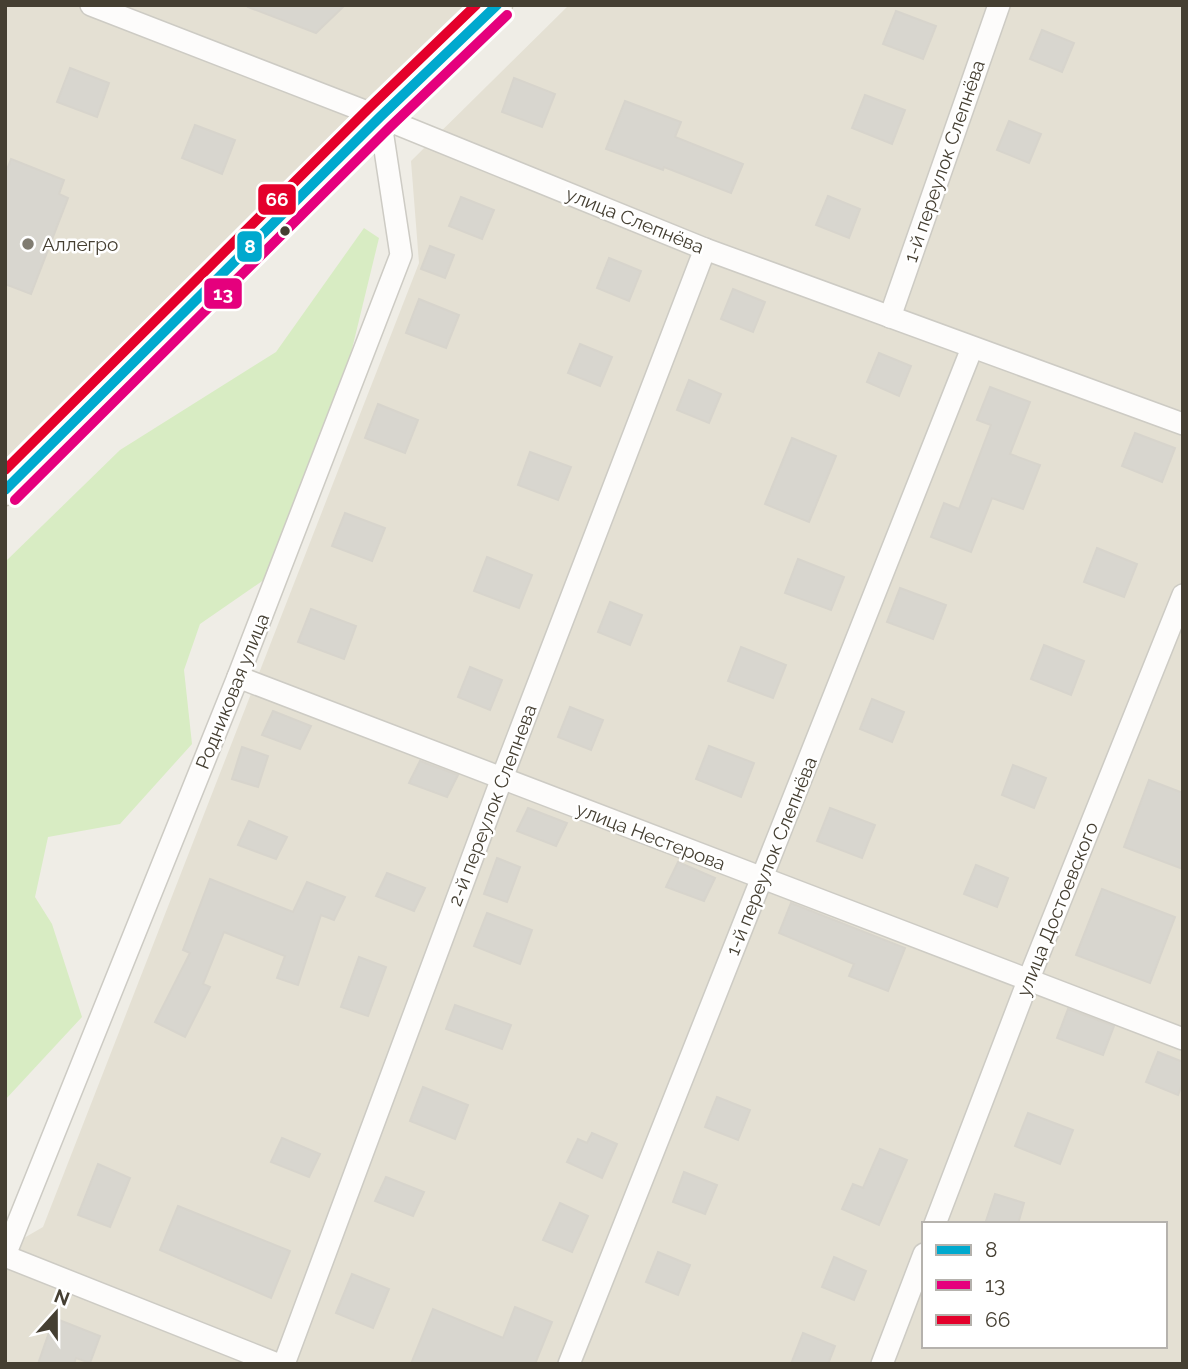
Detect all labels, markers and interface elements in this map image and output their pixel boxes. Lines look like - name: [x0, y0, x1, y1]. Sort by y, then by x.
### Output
- street label: 1-й переулок Слепнёва: [899, 57, 989, 265]
- street label: улица Слепнёва: [563, 182, 707, 258]
- line badge: 66: [257, 183, 297, 216]
- text: 66: [265, 188, 289, 210]
- unlabelled marker: [278, 224, 292, 238]
- line badge: 8: [236, 230, 263, 263]
- place label: Аллегро: [42, 233, 118, 255]
- text: 8: [244, 235, 256, 257]
- marker: Аллегро: [20, 236, 36, 252]
- line badge: 13: [203, 277, 243, 310]
- text: 13: [213, 282, 233, 304]
- street label: Родниковая улица: [191, 610, 273, 772]
- street label: 2-й переулок Слепнева: [443, 701, 541, 909]
- street label: 1-й переулок Слепнёва: [721, 753, 821, 959]
- street label: улица Нестерова: [573, 797, 729, 875]
- street label: улица Достоевского: [1012, 818, 1102, 1000]
- legend: [922, 1222, 1167, 1348]
- text: 8: [985, 1237, 997, 1262]
- text: 13: [985, 1272, 1005, 1297]
- north arrow: [21, 1278, 91, 1348]
- text: N: [51, 1284, 73, 1310]
- text: 66: [985, 1307, 1010, 1332]

